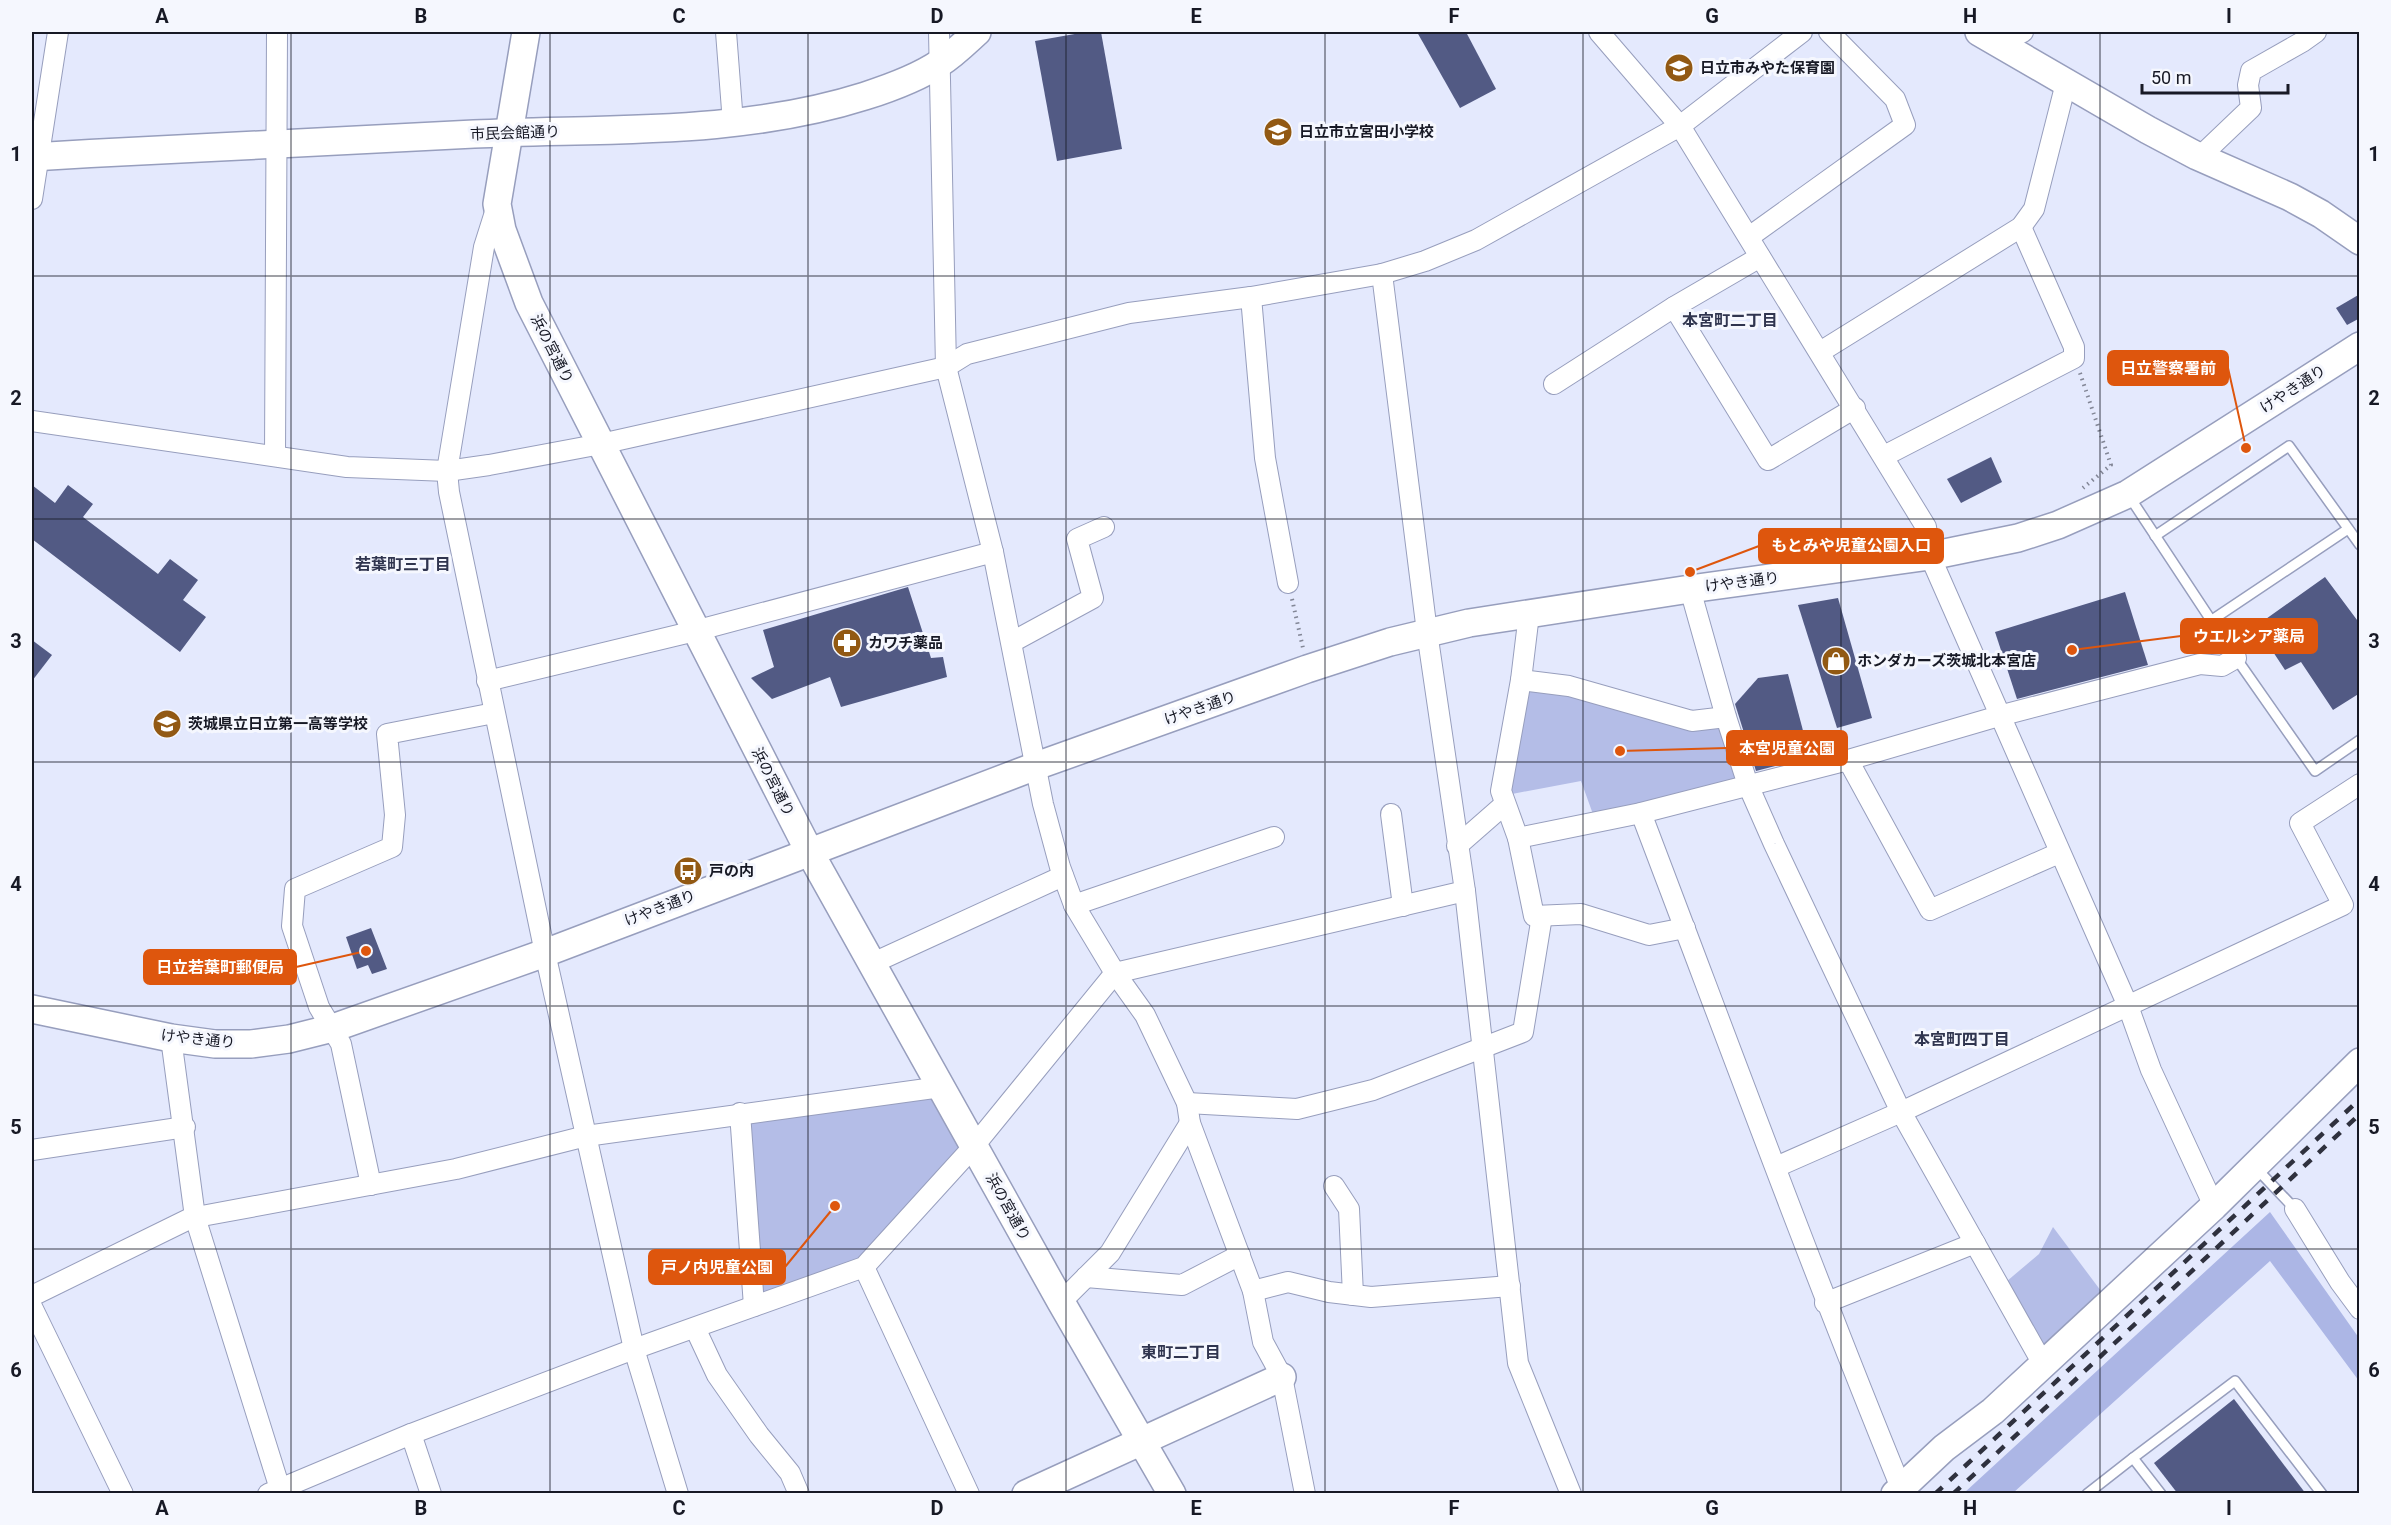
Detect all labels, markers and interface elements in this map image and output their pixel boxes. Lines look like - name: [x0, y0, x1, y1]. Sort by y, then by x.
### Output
- text: A: [155, 4, 169, 28]
- text: B: [415, 4, 427, 28]
- text: C: [672, 4, 686, 28]
- text: D: [931, 4, 944, 28]
- text: E: [1190, 4, 1202, 28]
- text: F: [1449, 4, 1460, 28]
- text: G: [1705, 4, 1719, 28]
- text: H: [1963, 4, 1977, 28]
- text: I: [2226, 4, 2232, 28]
- school or university icon: 日立市みやた保育園: [1663, 52, 1695, 84]
- scale bar: [2142, 57, 2288, 95]
- place label: 日立市みやた保育園: [1700, 59, 1835, 77]
- text: 50 m: [2151, 67, 2191, 88]
- school or university icon: 日立市立宮田小学校: [1262, 116, 1294, 148]
- street label: 市民会館通り: [470, 122, 560, 144]
- place label: 日立市立宮田小学校: [1299, 123, 1434, 141]
- text: 1: [10, 142, 22, 166]
- text: 1: [2368, 142, 2380, 166]
- street label: 浜の宮通り: [527, 311, 577, 387]
- district label: 本宮町二丁目: [1682, 311, 1778, 330]
- callout: 日立警察署前: [2108, 351, 2228, 385]
- text: 日立警察署前: [2120, 359, 2216, 378]
- street label: けやき通り: [2257, 361, 2329, 417]
- text: 2: [10, 386, 22, 410]
- text: 2: [2368, 386, 2380, 410]
- callout: もとみや児童公園入口: [1759, 529, 1943, 563]
- text: もとみや児童公園入口: [1771, 536, 1931, 555]
- district label: 若葉町三丁目: [355, 555, 451, 574]
- street label: けやき通り: [1704, 568, 1780, 596]
- callout: ウエルシア薬局: [2181, 619, 2317, 653]
- pharmacy icon: カワチ薬品: [831, 627, 863, 659]
- text: ウエルシア薬局: [2193, 627, 2305, 646]
- text: 3: [10, 629, 22, 653]
- text: 3: [2368, 629, 2380, 653]
- place label: カワチ薬品: [868, 634, 943, 652]
- shop icon: ホンダカーズ茨城北本宮店: [1820, 645, 1852, 677]
- place label: ホンダカーズ茨城北本宮店: [1857, 652, 2036, 670]
- street label: けやき通り: [1162, 687, 1238, 729]
- school or university icon: 茨城県立日立第一高等学校: [151, 708, 183, 740]
- place label: 茨城県立日立第一高等学校: [188, 715, 368, 733]
- callout: 本宮児童公園: [1727, 731, 1847, 765]
- text: 本宮児童公園: [1739, 739, 1835, 758]
- street label: 浜の宮通り: [748, 744, 798, 820]
- bus stop icon: 戸の内: [672, 855, 704, 887]
- place label: 戸の内: [709, 862, 754, 880]
- text: 4: [10, 872, 22, 896]
- text: 4: [2368, 872, 2380, 896]
- street label: けやき通り: [622, 886, 698, 930]
- callout: 日立若葉町郵便局: [144, 950, 296, 984]
- text: 日立若葉町郵便局: [156, 958, 284, 977]
- street label: けやき通り: [160, 1026, 236, 1052]
- district label: 本宮町四丁目: [1914, 1030, 2010, 1049]
- text: 5: [10, 1115, 22, 1139]
- text: 5: [2368, 1115, 2380, 1139]
- street label: 浜の宮通り: [982, 1170, 1034, 1244]
- callout: 戸ノ内児童公園: [649, 1250, 785, 1284]
- text: 戸ノ内児童公園: [661, 1258, 773, 1277]
- district label: 東町二丁目: [1141, 1343, 1221, 1362]
- text: 6: [10, 1358, 22, 1382]
- text: 6: [2368, 1358, 2380, 1382]
- text: A: [155, 1496, 169, 1520]
- text: B: [415, 1496, 427, 1520]
- text: C: [672, 1496, 686, 1520]
- text: D: [931, 1496, 944, 1520]
- text: E: [1190, 1496, 1202, 1520]
- text: F: [1449, 1496, 1460, 1520]
- text: G: [1705, 1496, 1719, 1520]
- text: H: [1963, 1496, 1977, 1520]
- text: I: [2226, 1496, 2232, 1520]

